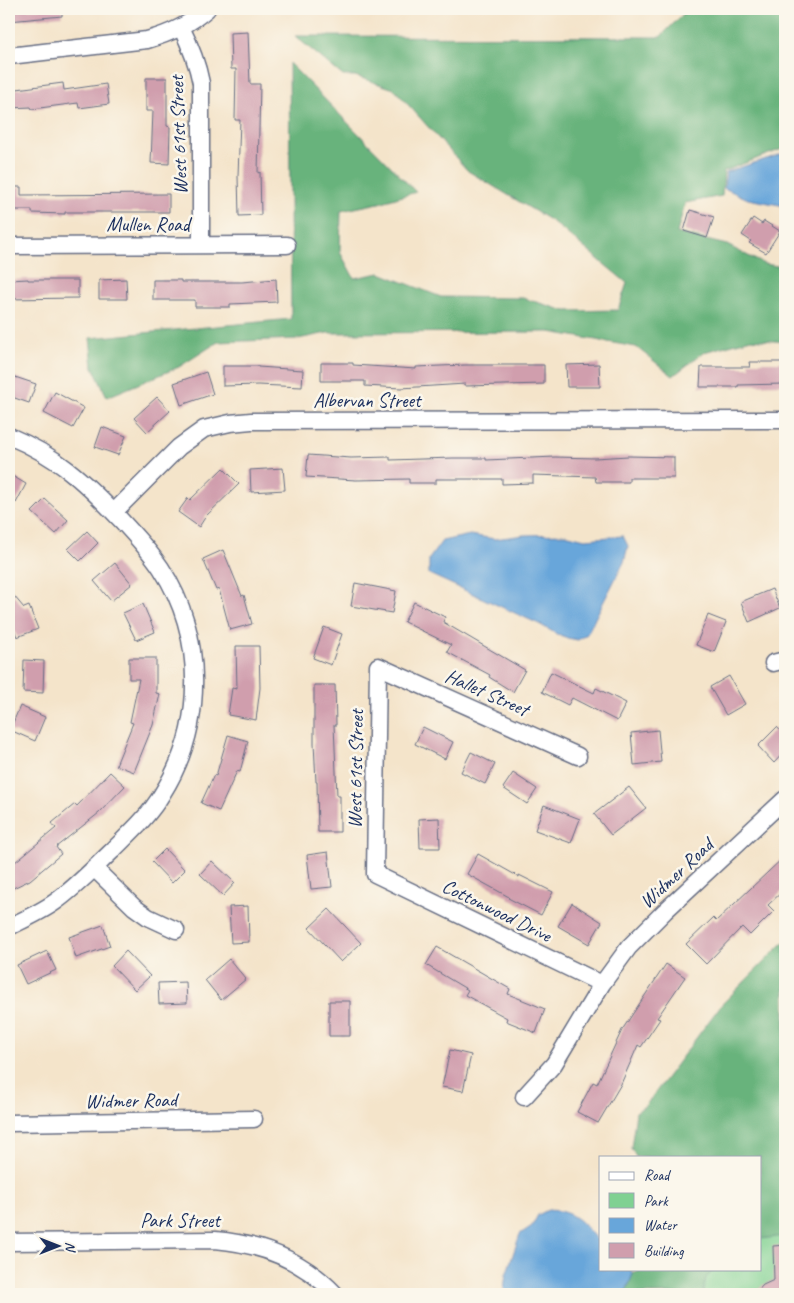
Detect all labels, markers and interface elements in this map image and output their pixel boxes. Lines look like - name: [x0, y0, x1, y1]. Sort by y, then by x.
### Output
- street label: West 61st Street: [164, 73, 193, 195]
- street label: Mullen Road: [106, 212, 193, 237]
- street label: Albervan Street: [313, 388, 423, 413]
- street label: Hallet Street: [441, 663, 535, 723]
- street label: West 61st Street: [342, 707, 369, 829]
- street label: Widmer Road: [634, 831, 721, 914]
- street label: Cottonwood Drive: [438, 873, 557, 948]
- street label: Widmer Road: [85, 1087, 180, 1114]
- legend: [599, 1156, 762, 1270]
- text: Road: [644, 1166, 671, 1185]
- text: Park: [644, 1192, 669, 1211]
- street label: Park Street: [140, 1208, 222, 1233]
- text: Water: [644, 1216, 678, 1235]
- north arrow: [32, 1220, 82, 1270]
- text: N: [62, 1242, 79, 1253]
- text: Building: [644, 1242, 684, 1261]

